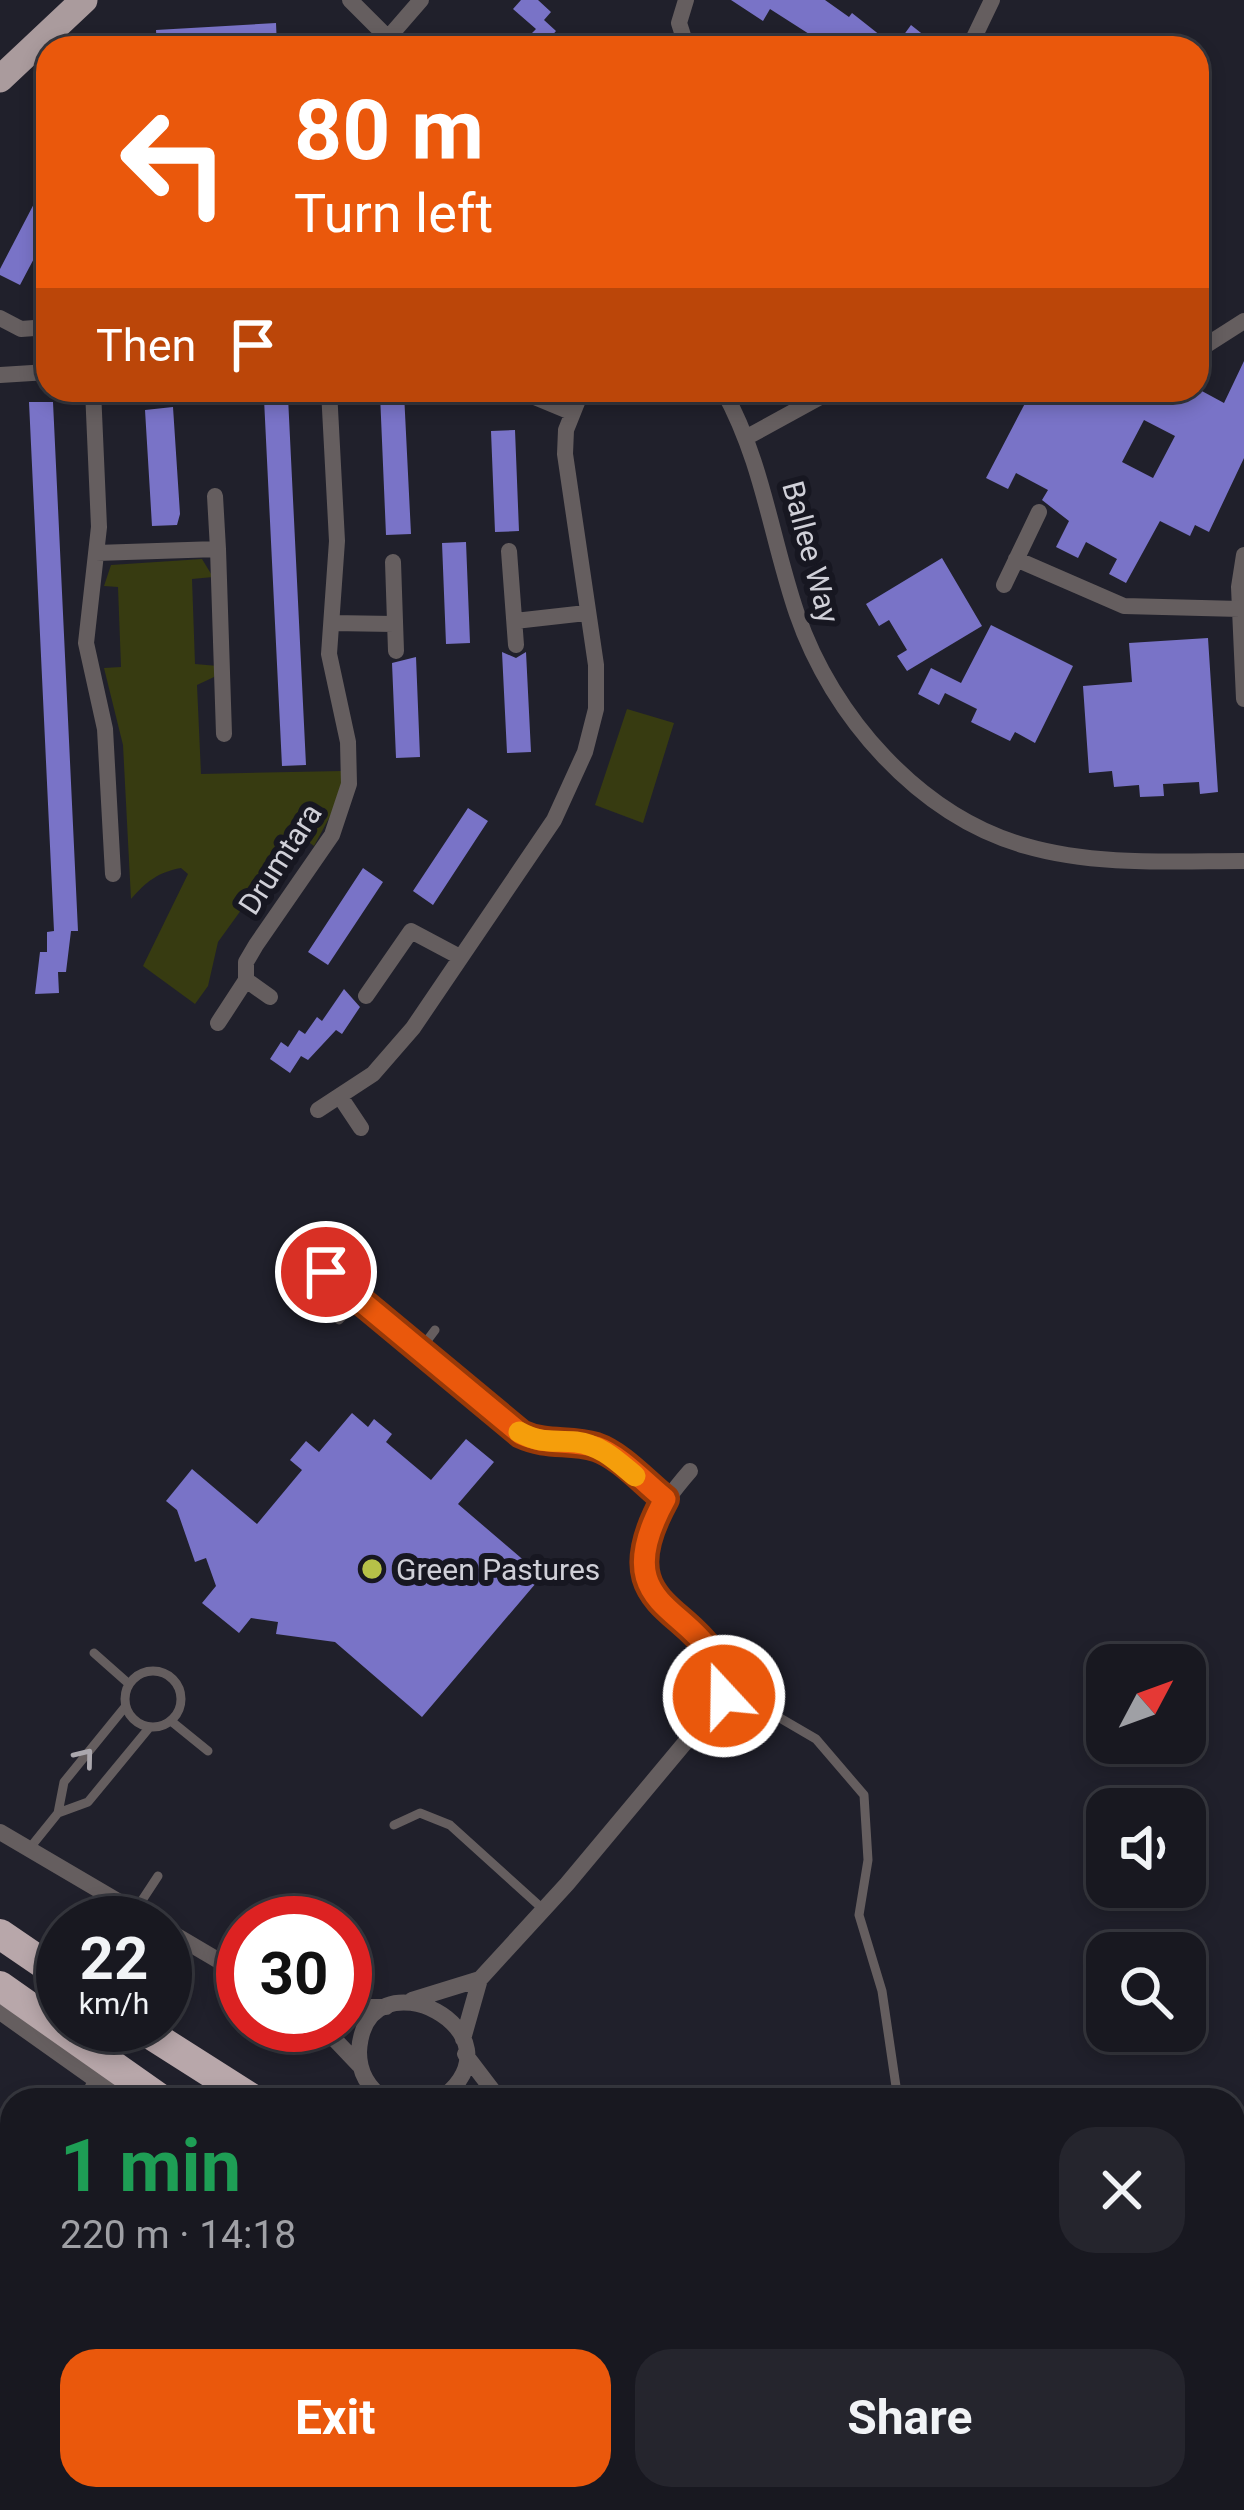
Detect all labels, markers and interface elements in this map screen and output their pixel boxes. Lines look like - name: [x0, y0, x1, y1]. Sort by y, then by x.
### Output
- text: 80 m: [294, 81, 484, 180]
- icon: left: [96, 84, 252, 240]
- text: Turn left: [294, 182, 493, 245]
- icon: arrive: [220, 312, 286, 378]
- text: Then: [96, 319, 196, 372]
- street label: Ballee Way: [775, 477, 847, 627]
- street label: Drumtara: [231, 797, 329, 921]
- pin: [275, 1221, 377, 1323]
- icon: arrive: [293, 1239, 359, 1305]
- place label: Green Pastures: [396, 1552, 600, 1587]
- marker: Green Pastures: [359, 1556, 385, 1582]
- position arrow: [661, 1633, 787, 1759]
- north arrow: [1086, 1644, 1206, 1764]
- map controls: [1086, 1644, 1206, 2052]
- one-way arrow: [70, 1749, 92, 1771]
- button: sound: [1086, 1788, 1206, 1908]
- speed limit sign: 30: [216, 1896, 372, 2052]
- text: 22: [80, 1923, 148, 1994]
- button: search: [1086, 1932, 1206, 2052]
- text: km/h: [79, 1986, 149, 2021]
- text: 1 min: [60, 2124, 241, 2209]
- button: close: [1059, 2127, 1185, 2253]
- text: 220 m · 14:18: [60, 2212, 296, 2258]
- button: Exit: [60, 2349, 611, 2487]
- button: Share: [635, 2349, 1185, 2487]

